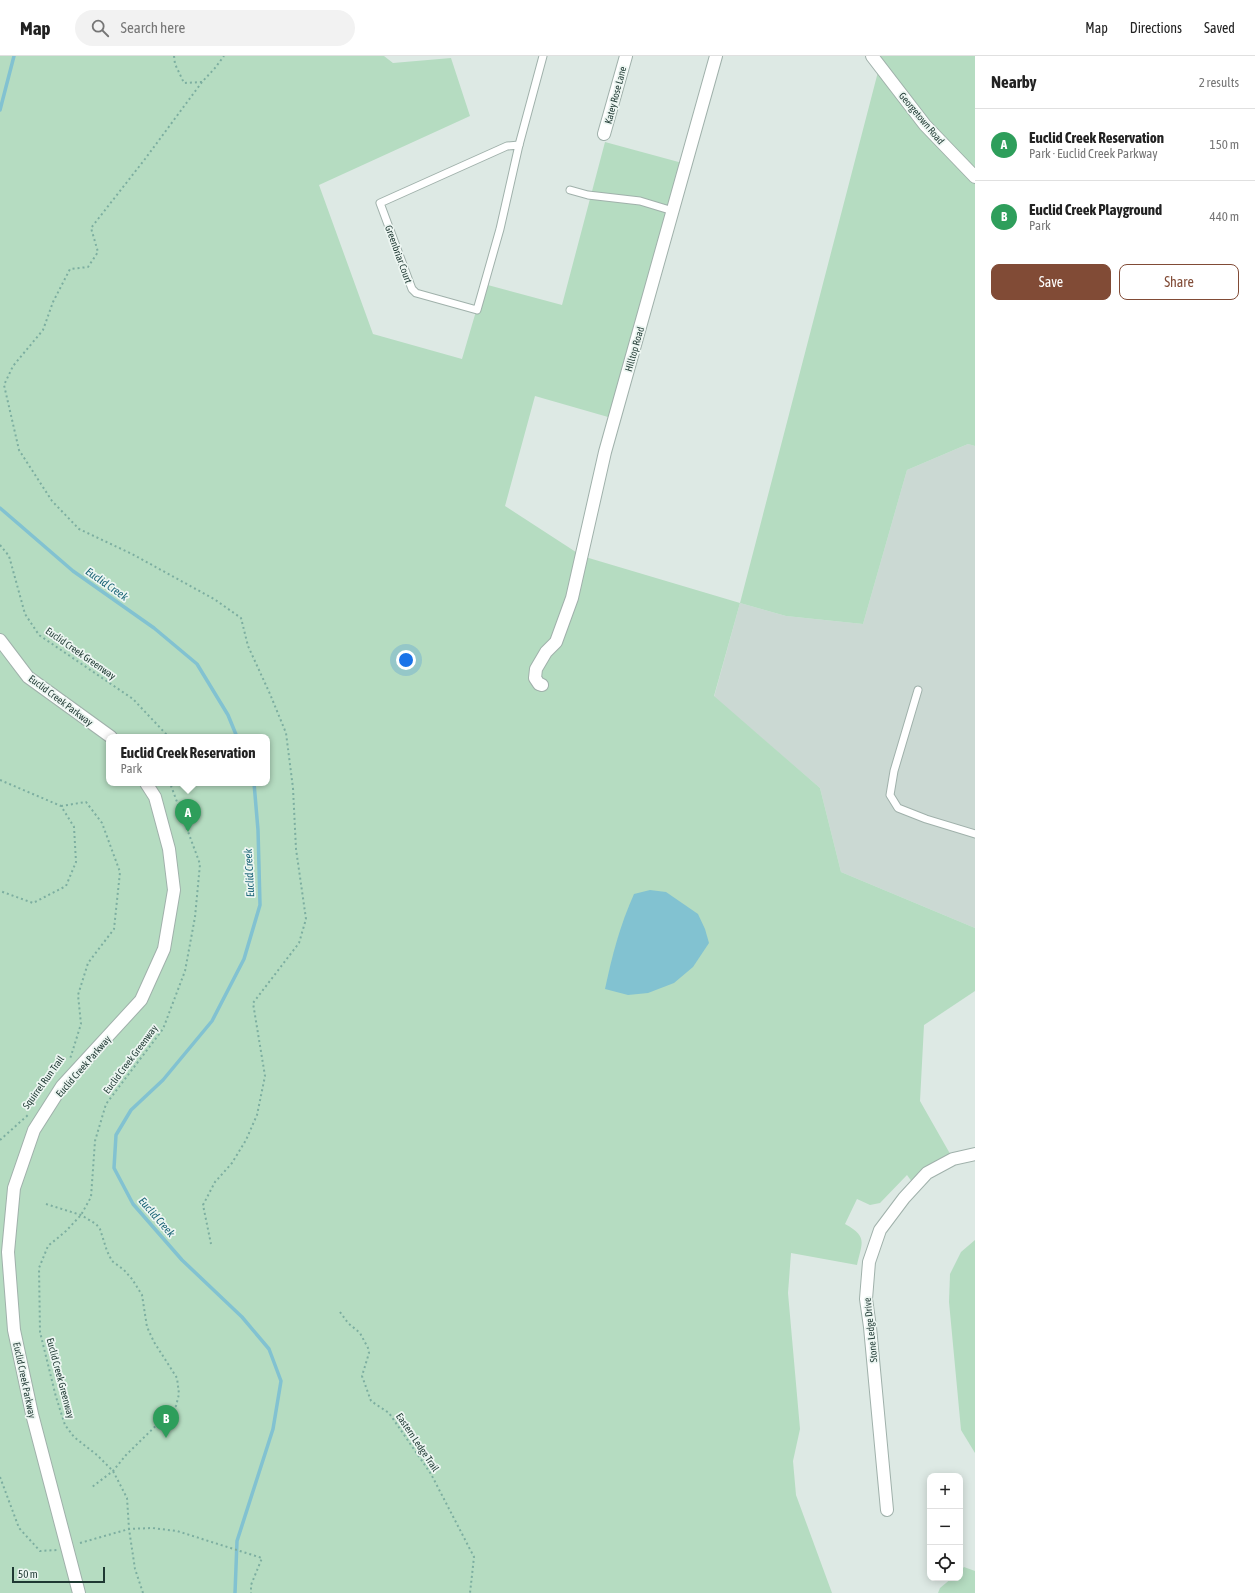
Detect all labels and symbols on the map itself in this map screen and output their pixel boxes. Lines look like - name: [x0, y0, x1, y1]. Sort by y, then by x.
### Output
- street label: Katey Rose Lane: [603, 65, 629, 125]
- street label: Georgetown Road: [897, 90, 947, 147]
- street label: Greenbriar Court: [383, 224, 414, 285]
- street label: Hilltop Road: [623, 325, 646, 373]
- water label: Euclid Creek: [84, 565, 131, 603]
- street label: Euclid Creek Greenway: [44, 625, 118, 682]
- your location: [396, 650, 416, 670]
- street label: Euclid Creek Parkway: [26, 673, 95, 728]
- pin: A: [175, 799, 201, 832]
- water label: Euclid Creek: [242, 848, 256, 898]
- street label: Euclid Creek Greenway: [101, 1023, 160, 1096]
- street label: Euclid Creek Parkway: [54, 1033, 113, 1099]
- street label: Squirrel Run Trail: [21, 1053, 66, 1111]
- water label: Euclid Creek: [136, 1195, 178, 1239]
- street label: Stone Ledge Drive: [862, 1297, 879, 1363]
- street label: Euclid Creek Greenway: [44, 1337, 77, 1420]
- street label: Euclid Creek Parkway: [11, 1341, 38, 1419]
- pin: B: [153, 1405, 179, 1438]
- street label: Eastern Ledge Trail: [394, 1411, 441, 1474]
- scale bar: [12, 1565, 105, 1584]

